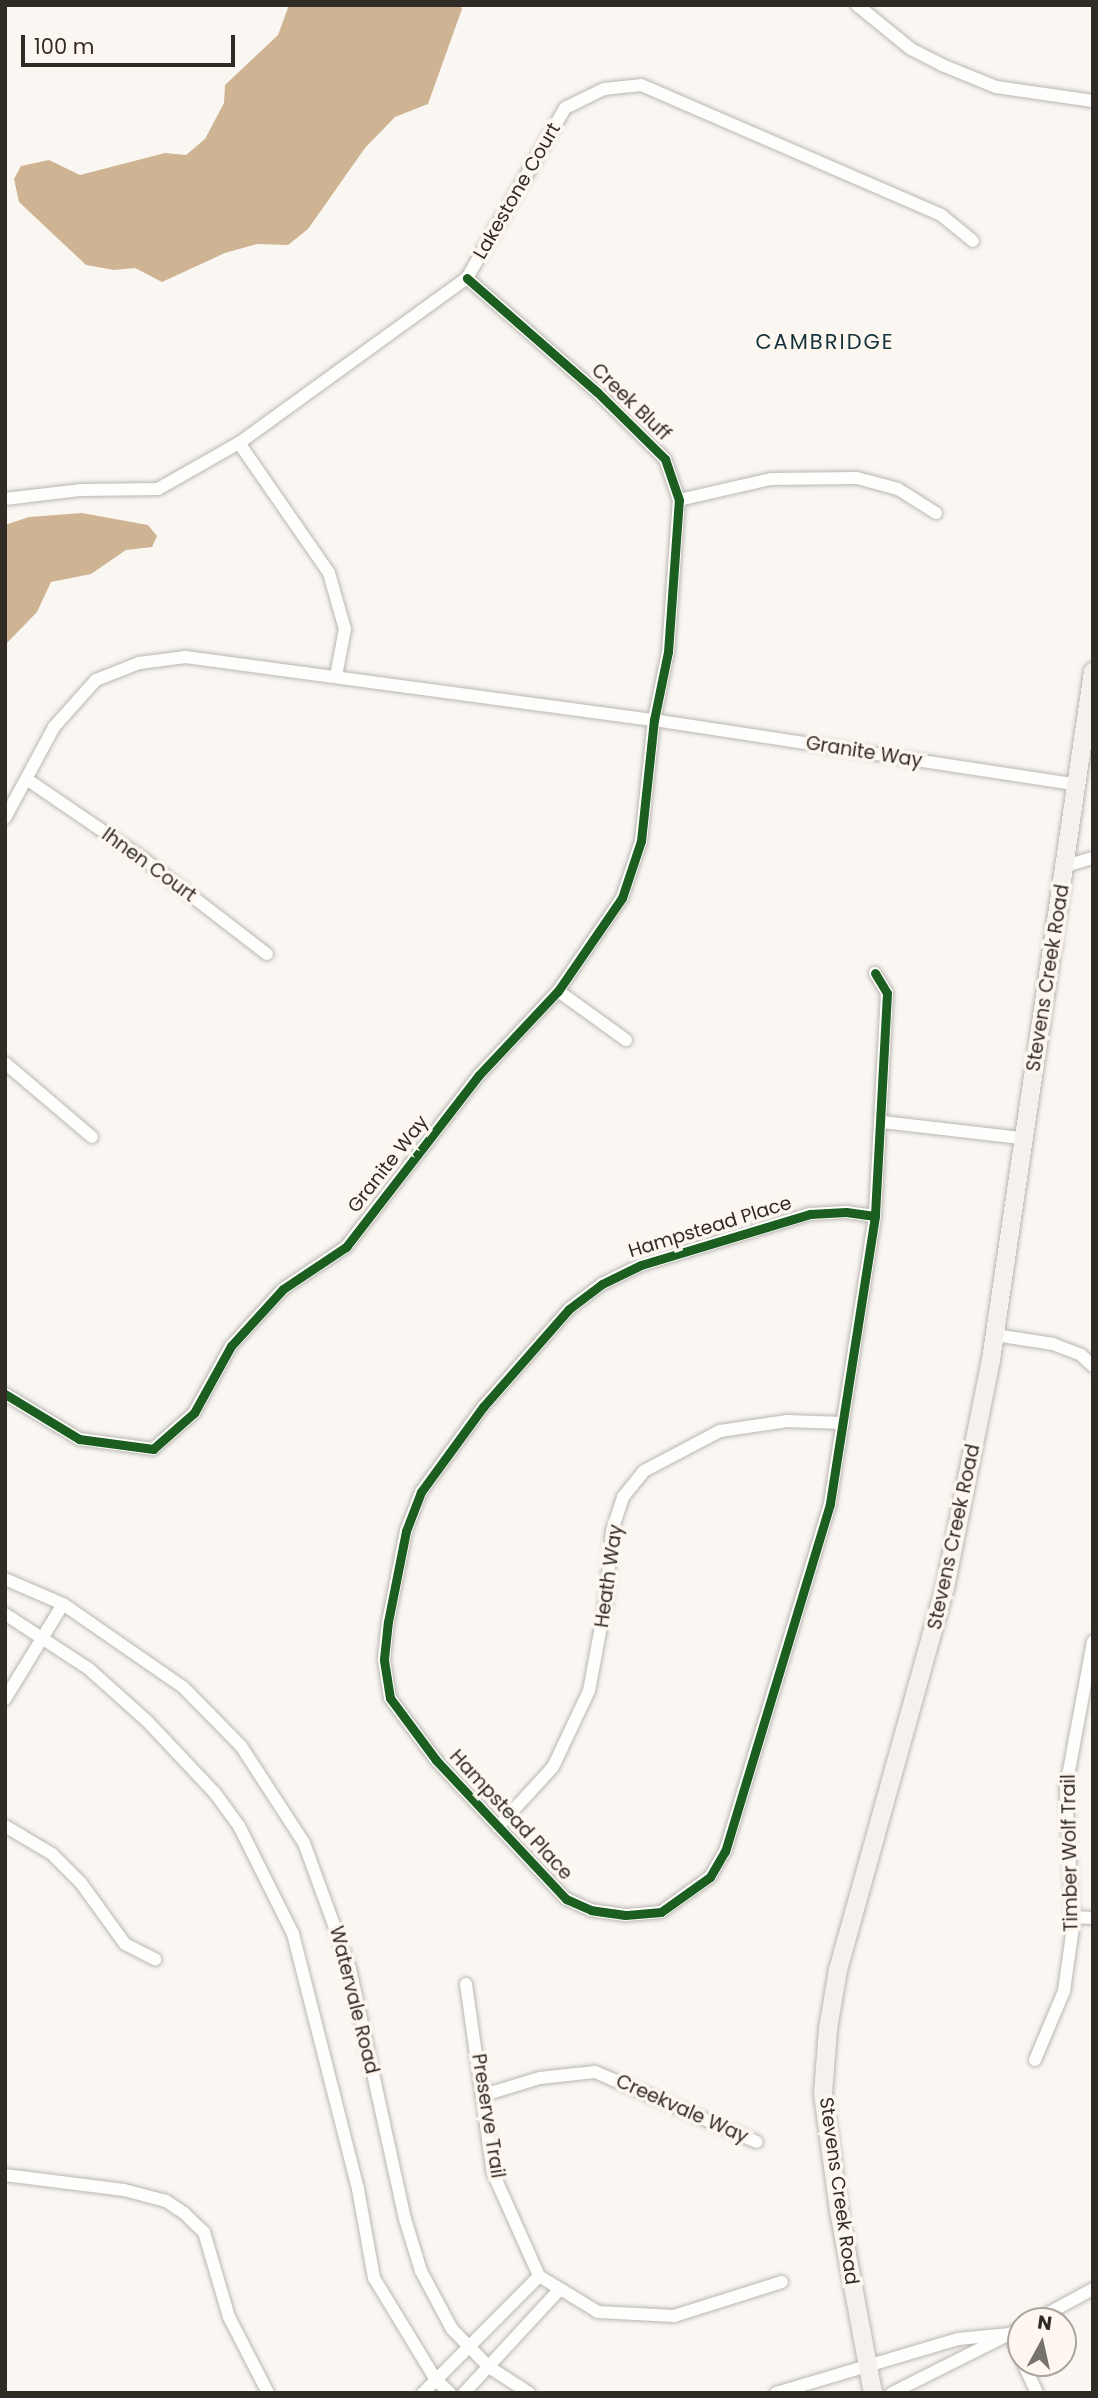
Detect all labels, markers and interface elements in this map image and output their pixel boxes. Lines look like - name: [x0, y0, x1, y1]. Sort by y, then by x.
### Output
- scale bar: [24, 21, 238, 65]
- text: 100 m: [34, 32, 94, 61]
- street label: Lakestone Court: [469, 119, 565, 263]
- district label: CAMBRIDGE: [757, 329, 893, 355]
- street label: Creek Bluff: [587, 359, 675, 445]
- street label: Granite Way: [804, 732, 924, 772]
- street label: Ihnen Court: [97, 823, 201, 907]
- street label: Stevens Creek Road: [1022, 883, 1074, 1073]
- street label: Granite Way: [343, 1111, 433, 1217]
- street label: Hampstead Place: [626, 1191, 794, 1263]
- street label: Stevens Creek Road: [923, 1442, 985, 1632]
- street label: Heath Way: [590, 1523, 628, 1629]
- street label: Hampstead Place: [445, 1745, 577, 1885]
- street label: Timber Wolf Trail: [1057, 1774, 1083, 1932]
- street label: Watervale Road: [325, 1924, 383, 2076]
- street label: Preserve Trail: [467, 2052, 509, 2180]
- street label: Creekvale Way: [612, 2070, 752, 2148]
- street label: Stevens Creek Road: [815, 2096, 863, 2286]
- north arrow: [1007, 2307, 1077, 2377]
- text: N: [1036, 2308, 1054, 2337]

